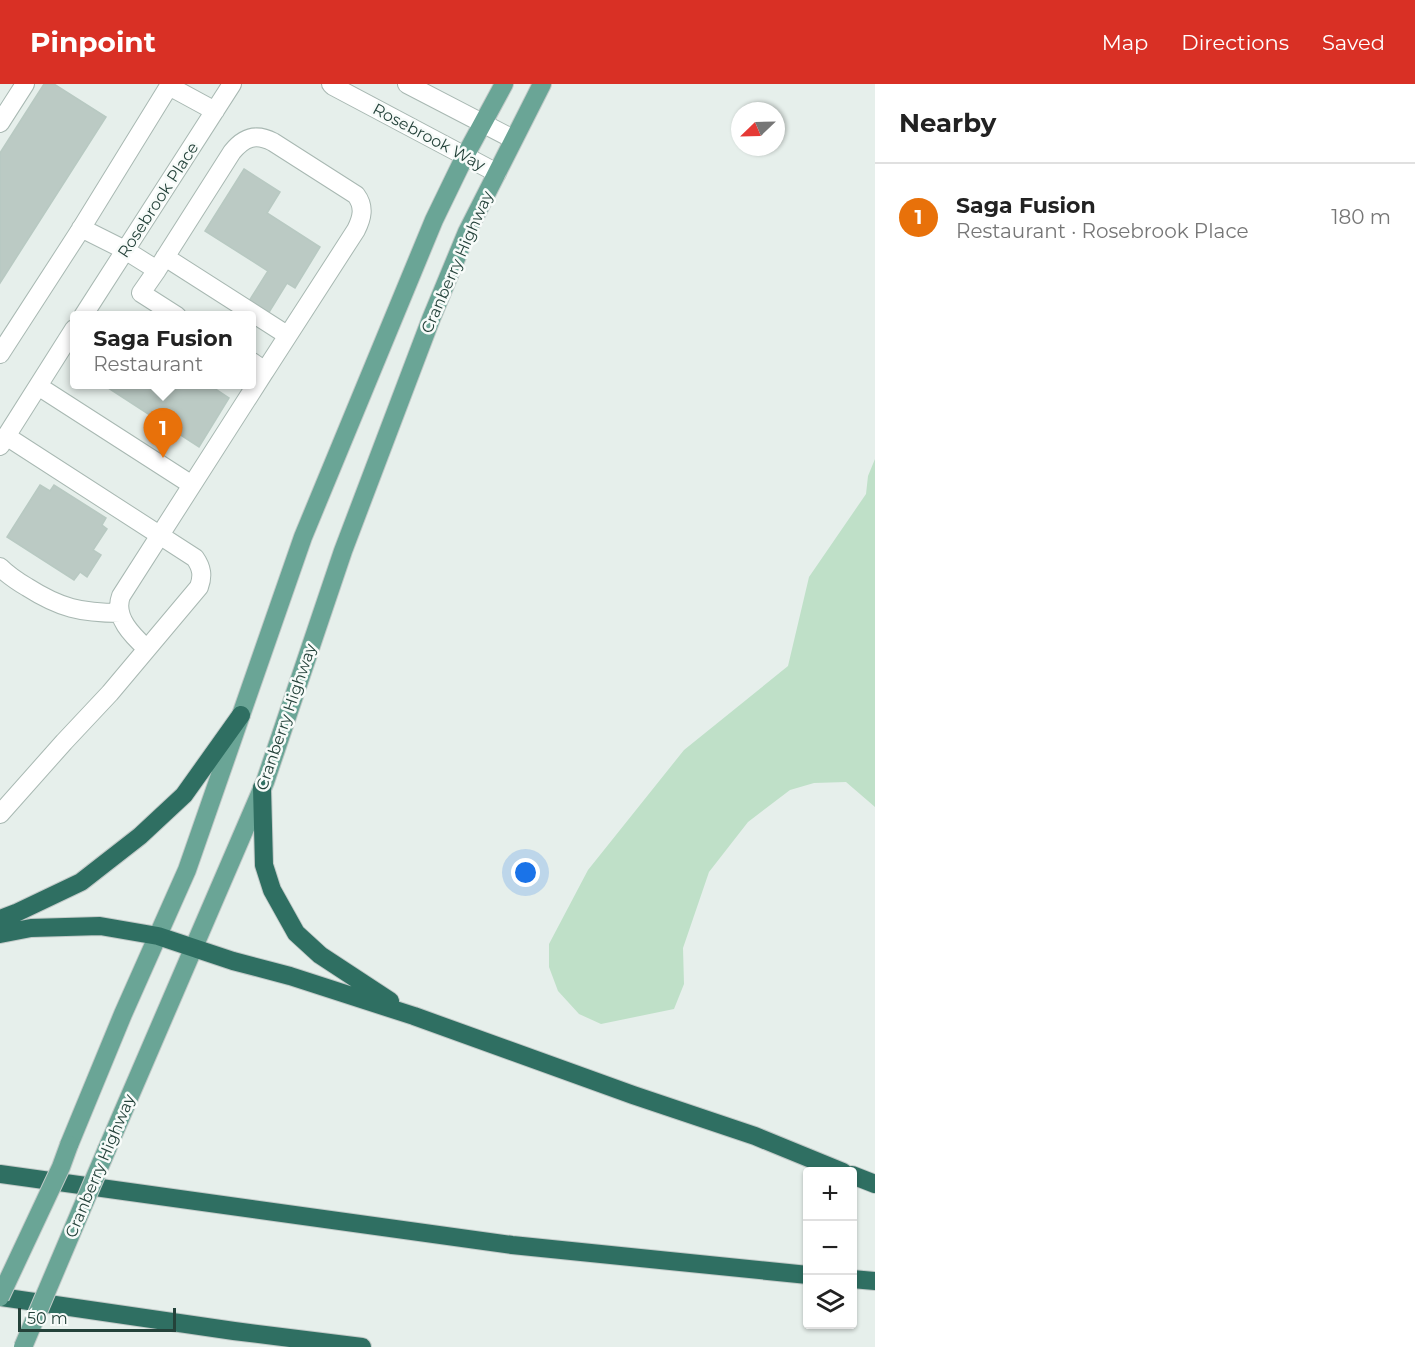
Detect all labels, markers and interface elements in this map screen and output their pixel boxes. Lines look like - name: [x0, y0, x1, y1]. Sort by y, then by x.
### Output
- text: Pinpoint: [30, 25, 156, 59]
- text: Map: [1102, 30, 1148, 55]
- text: Directions: [1181, 30, 1289, 55]
- text: Saved: [1322, 30, 1385, 55]
- street label: Rosebrook Way: [370, 99, 489, 175]
- north arrow: [731, 102, 785, 156]
- text: Nearby: [899, 107, 996, 139]
- street label: Rosebrook Place: [114, 139, 202, 261]
- street label: Cranberry Highway: [417, 188, 497, 336]
- text: Saga Fusion: [956, 192, 1096, 219]
- text: 1: [915, 205, 922, 229]
- text: 180 m: [1331, 205, 1391, 229]
- text: Restaurant · Rosebrook Place: [956, 219, 1249, 243]
- popup: [70, 311, 256, 389]
- text: Saga Fusion: [93, 325, 233, 352]
- text: Restaurant: [93, 352, 203, 376]
- pin: 1: [144, 408, 182, 458]
- street label: Cranberry Highway: [252, 641, 320, 793]
- your location: [511, 858, 540, 887]
- street label: Cranberry Highway: [61, 1091, 139, 1241]
- map controls: [803, 1167, 857, 1329]
- button: +: [803, 1167, 857, 1221]
- button: −: [803, 1221, 857, 1275]
- button: layers: [803, 1275, 857, 1329]
- scale bar: [18, 1305, 176, 1332]
- text: 50 m: [27, 1309, 68, 1328]

